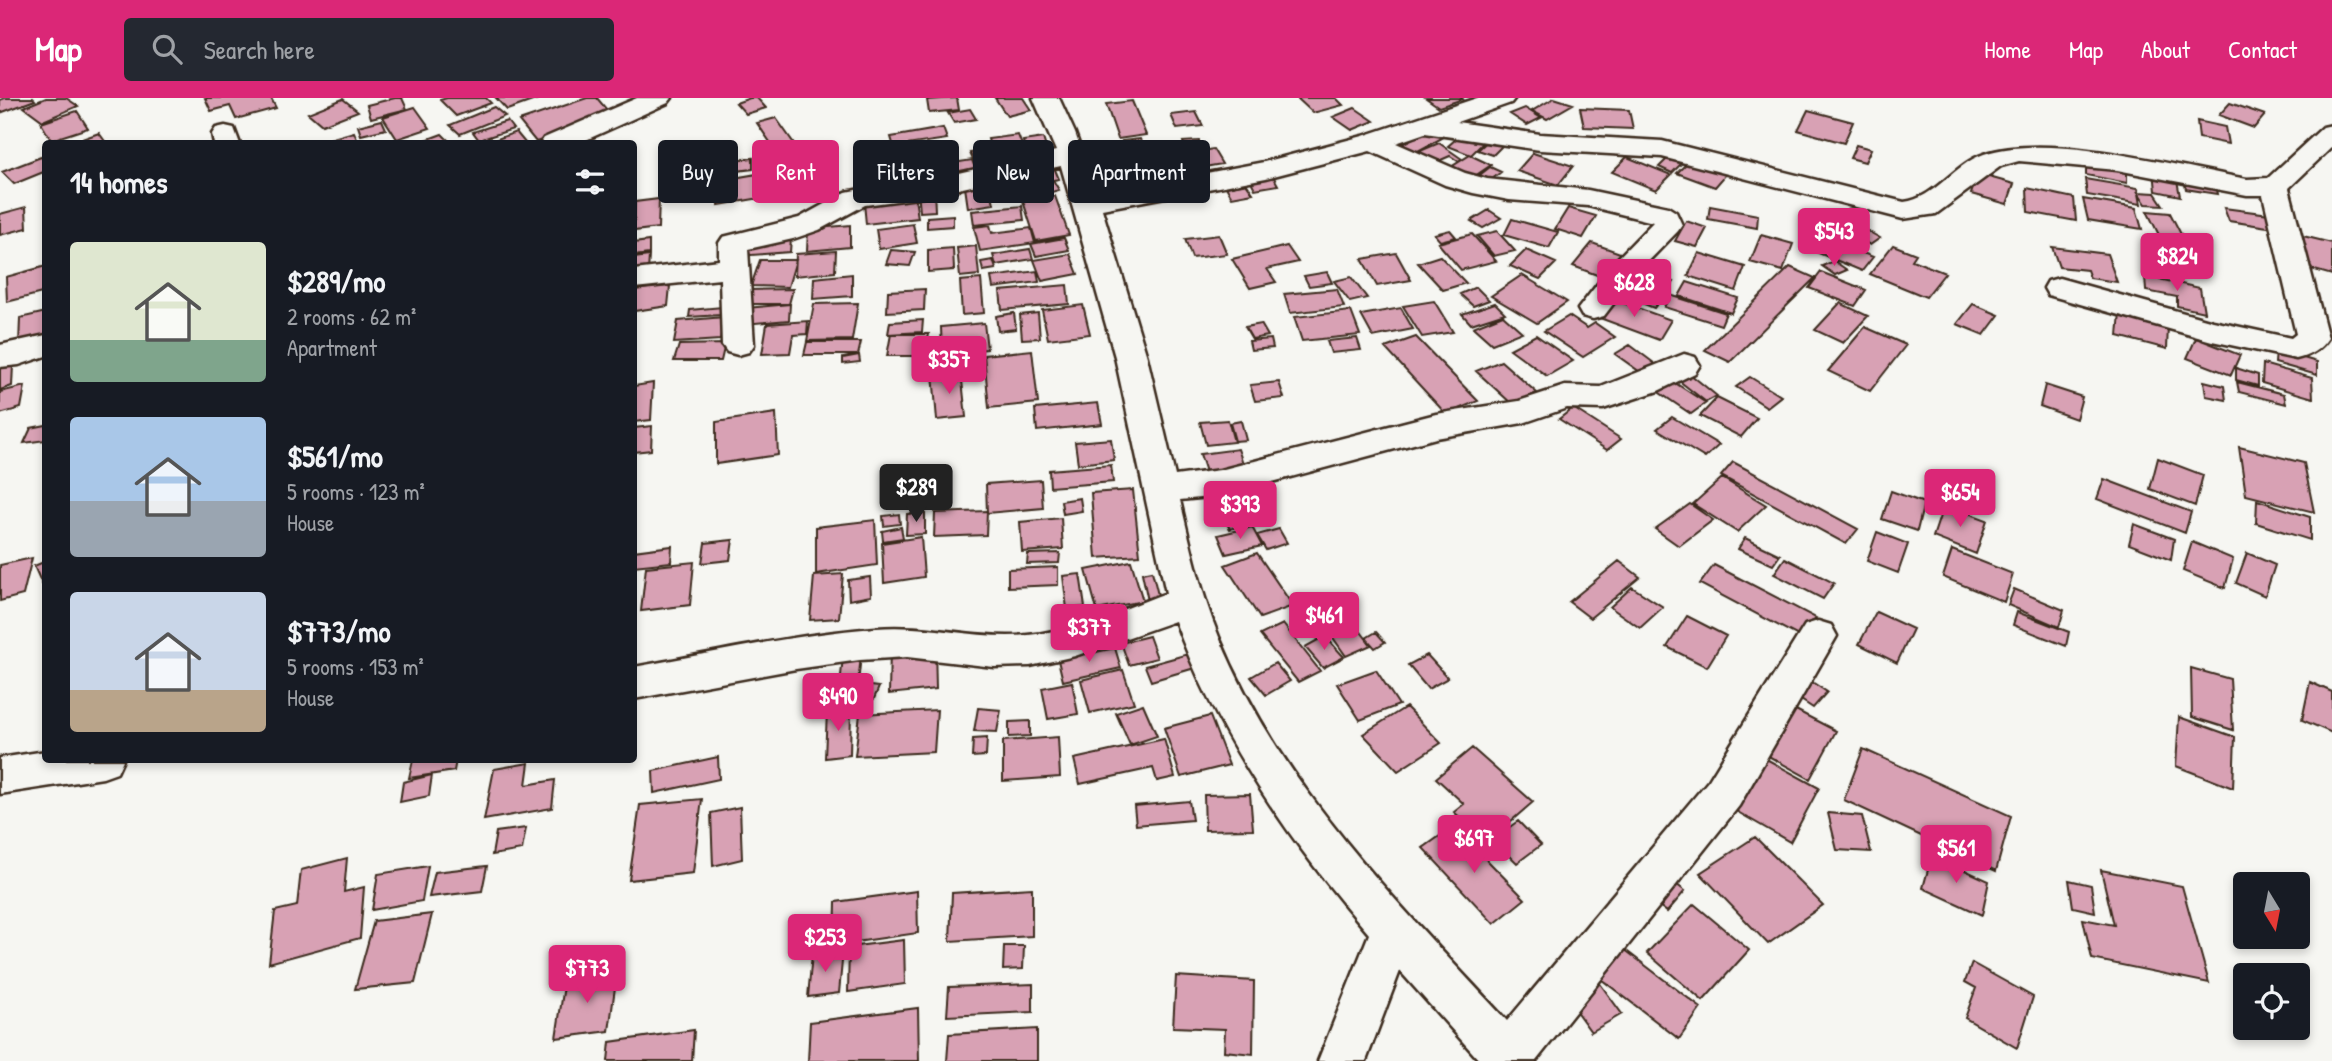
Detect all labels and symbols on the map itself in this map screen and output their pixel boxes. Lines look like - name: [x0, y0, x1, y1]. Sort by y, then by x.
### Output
- pin: $543: [1793, 208, 1875, 268]
- pin: $824: [2136, 234, 2218, 293]
- pin: $628: [1593, 260, 1675, 319]
- pin: $357: [908, 336, 990, 396]
- pin: $289: [875, 464, 957, 524]
- pin: $654: [1919, 470, 2001, 529]
- pin: $393: [1199, 482, 1281, 541]
- pin: $461: [1283, 592, 1365, 652]
- pin: $377: [1048, 604, 1130, 664]
- pin: $490: [797, 674, 879, 733]
- pin: $697: [1433, 816, 1515, 875]
- pin: $561: [1915, 826, 1997, 885]
- north arrow: [2233, 872, 2310, 948]
- pin: $253: [784, 914, 866, 974]
- pin: $773: [546, 946, 628, 1005]

